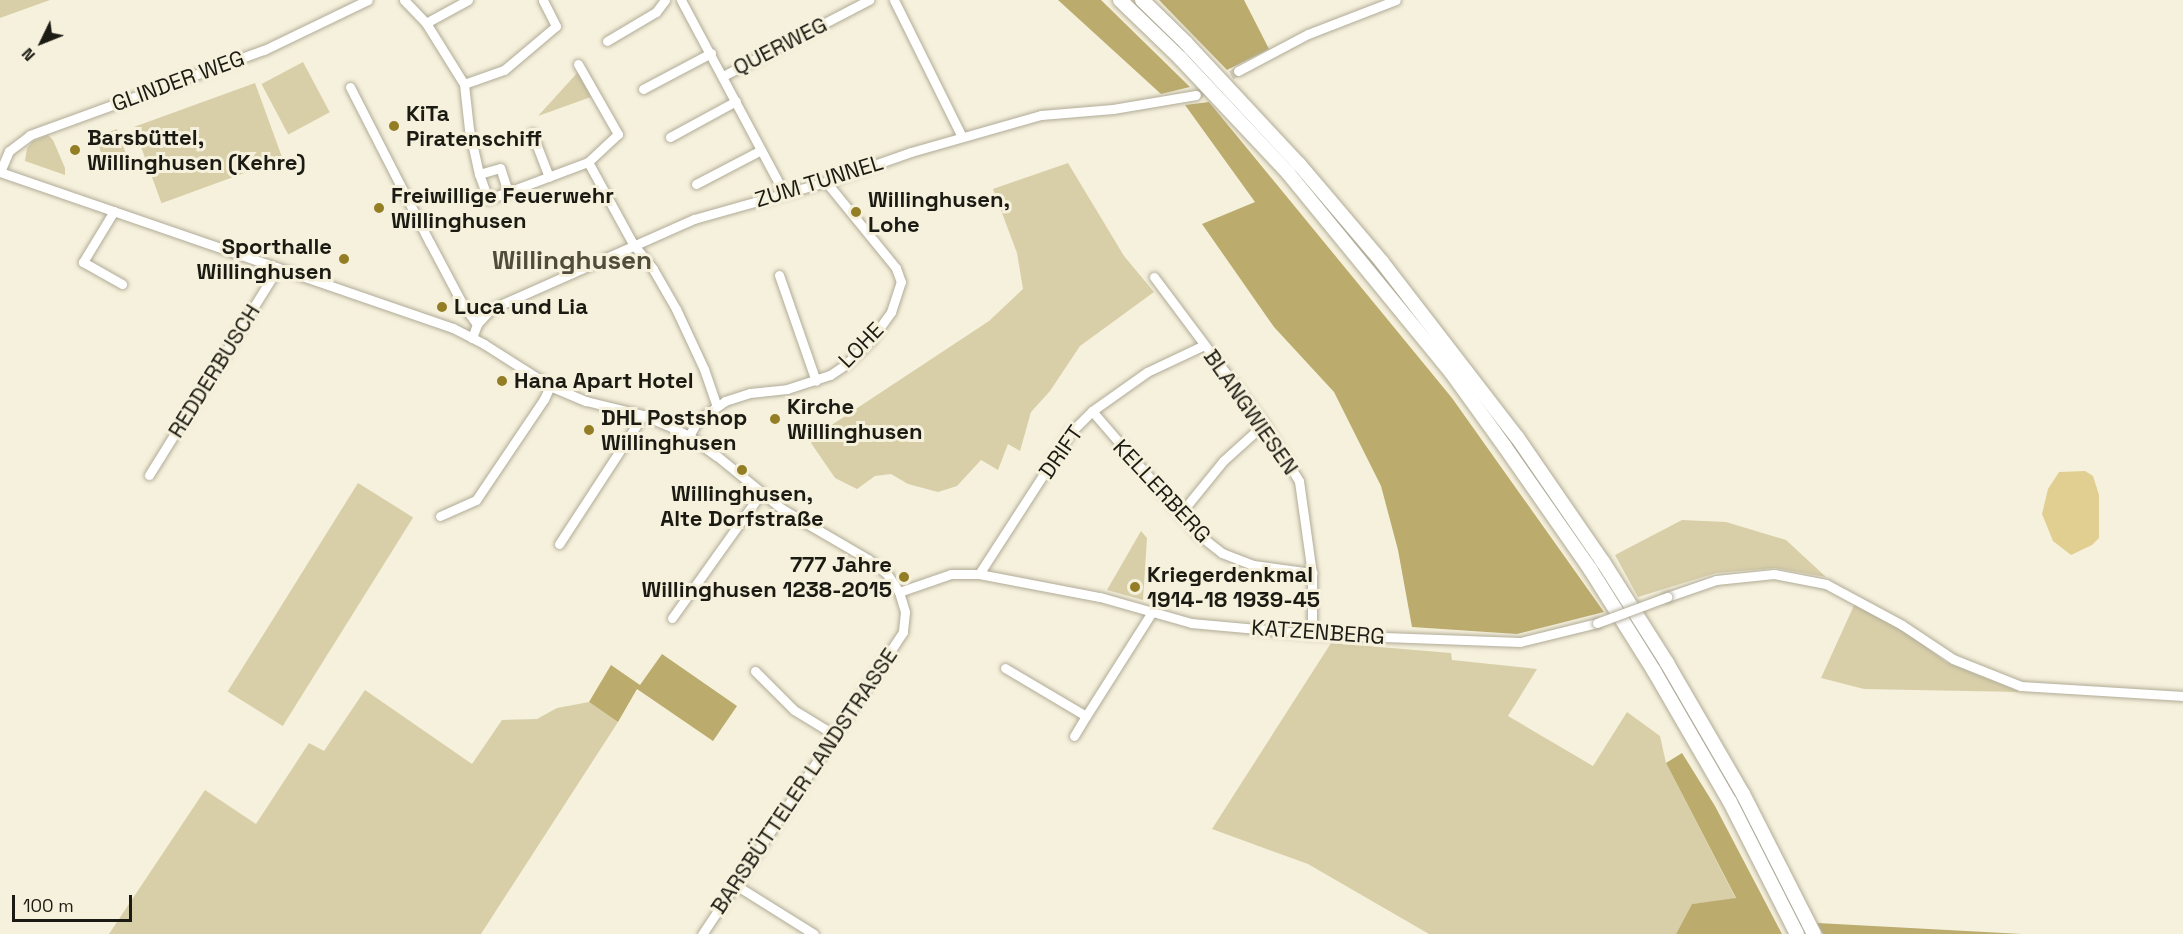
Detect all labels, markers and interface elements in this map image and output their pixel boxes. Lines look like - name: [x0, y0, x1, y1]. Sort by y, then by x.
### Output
- street label: QUERWEG: [729, 11, 831, 81]
- north arrow: [12, 12, 72, 72]
- text: N: [17, 44, 40, 66]
- street label: GLINDER WEG: [108, 45, 248, 117]
- place label: KiTa Piratenschiff: [406, 100, 542, 152]
- marker: KiTa Piratenschiff: [387, 119, 401, 133]
- place label: Barsbüttel, Willinghusen (Kehre): [87, 124, 306, 176]
- marker: Barsbüttel, Willinghusen (Kehre): [68, 143, 82, 157]
- street label: ZUM TUNNEL: [751, 149, 887, 213]
- place label: Freiwillige Feuerwehr Willinghusen: [391, 182, 614, 234]
- place label: Willinghusen, Lohe: [868, 186, 1010, 237]
- marker: Freiwillige Feuerwehr Willinghusen: [372, 201, 386, 215]
- marker: Willinghusen, Lohe: [849, 205, 863, 219]
- place label: Sporthalle Willinghusen: [197, 233, 332, 284]
- district label: Willinghusen: [492, 245, 652, 277]
- marker: Sporthalle Willinghusen: [337, 252, 351, 266]
- place label: Luca und Lia: [454, 294, 588, 320]
- street label: REDDERBUSCH: [162, 299, 266, 443]
- marker: Luca und Lia: [435, 300, 449, 314]
- street label: LOHE: [833, 317, 889, 373]
- street label: BLANGWIESEN: [1198, 344, 1304, 480]
- place label: Hana Apart Hotel: [514, 368, 694, 394]
- marker: Hana Apart Hotel: [495, 374, 509, 388]
- place label: Kirche Willinghusen: [787, 393, 922, 445]
- place label: DHL Postshop Willinghusen: [601, 404, 748, 456]
- marker: Kirche Willinghusen: [768, 412, 782, 426]
- street label: DRIFT: [1033, 420, 1089, 484]
- marker: DHL Postshop Willinghusen: [582, 423, 596, 437]
- street label: KELLERBERG: [1108, 434, 1216, 548]
- marker: Willinghusen, Alte Dorfstraße: [735, 463, 749, 477]
- place label: Willinghusen, Alte Dorfstraße: [660, 480, 824, 532]
- place label: 777 Jahre Willinghusen 1238-2015: [641, 551, 892, 602]
- place label: Kriegerdenkmal 1914-18 1939-45: [1147, 561, 1320, 612]
- marker: 777 Jahre Willinghusen 1238-2015: [897, 570, 911, 584]
- marker: Kriegerdenkmal 1914-18 1939-45: [1128, 580, 1142, 594]
- street label: KATZENBERG: [1250, 614, 1386, 650]
- street label: BARSBÜTTELER LANDSTRASSE: [705, 643, 903, 919]
- scale bar: [15, 883, 135, 921]
- text: 100 m: [23, 894, 74, 917]

